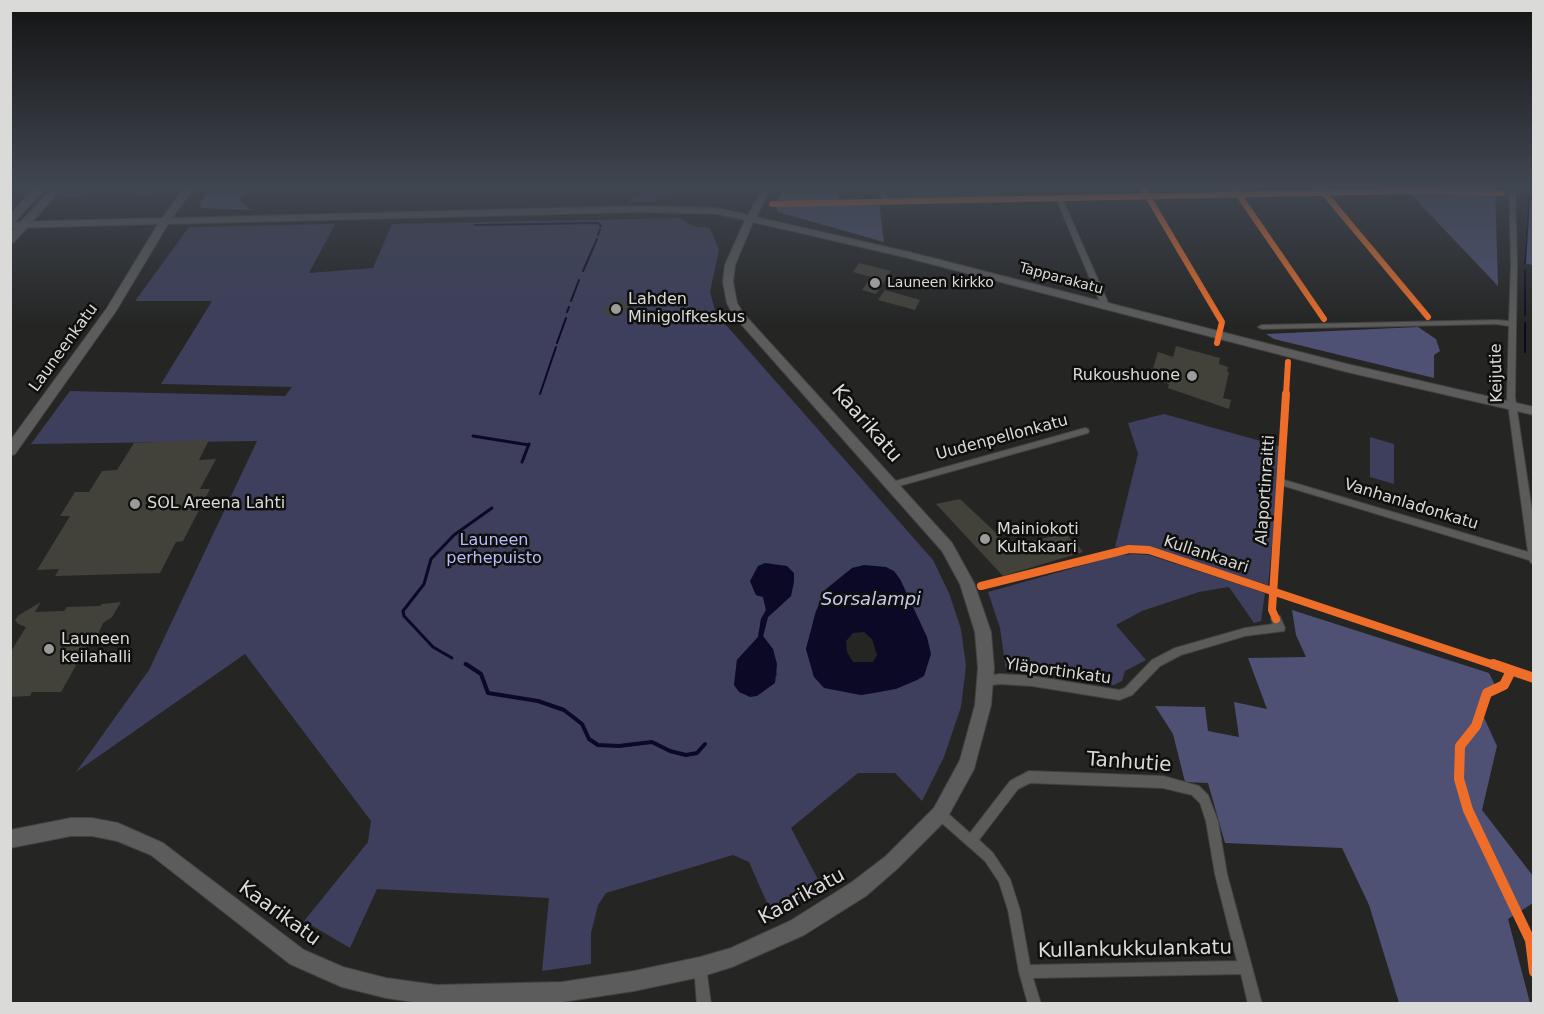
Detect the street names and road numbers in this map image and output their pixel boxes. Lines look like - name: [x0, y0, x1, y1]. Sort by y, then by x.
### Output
- street label: Tapparakatu: [1017, 260, 1105, 298]
- street label: Launeenkatu: [26, 300, 102, 396]
- street label: Keijutie: [1487, 343, 1507, 403]
- street label: Kaarikatu: [826, 380, 906, 468]
- street label: Uudenpellonkatu: [934, 411, 1070, 465]
- street label: Alaportinraitti: [1253, 434, 1279, 546]
- street label: Vanhanladonkatu: [1342, 475, 1480, 535]
- street label: Kullankaari: [1161, 532, 1251, 578]
- street label: Yläportinkatu: [1004, 655, 1112, 689]
- street label: Tanhutie: [1086, 748, 1172, 778]
- street label: Kaarikatu: [755, 863, 849, 931]
- street label: Kaarikatu: [233, 876, 325, 952]
- street label: Kullankukkulankatu: [1038, 936, 1232, 964]

